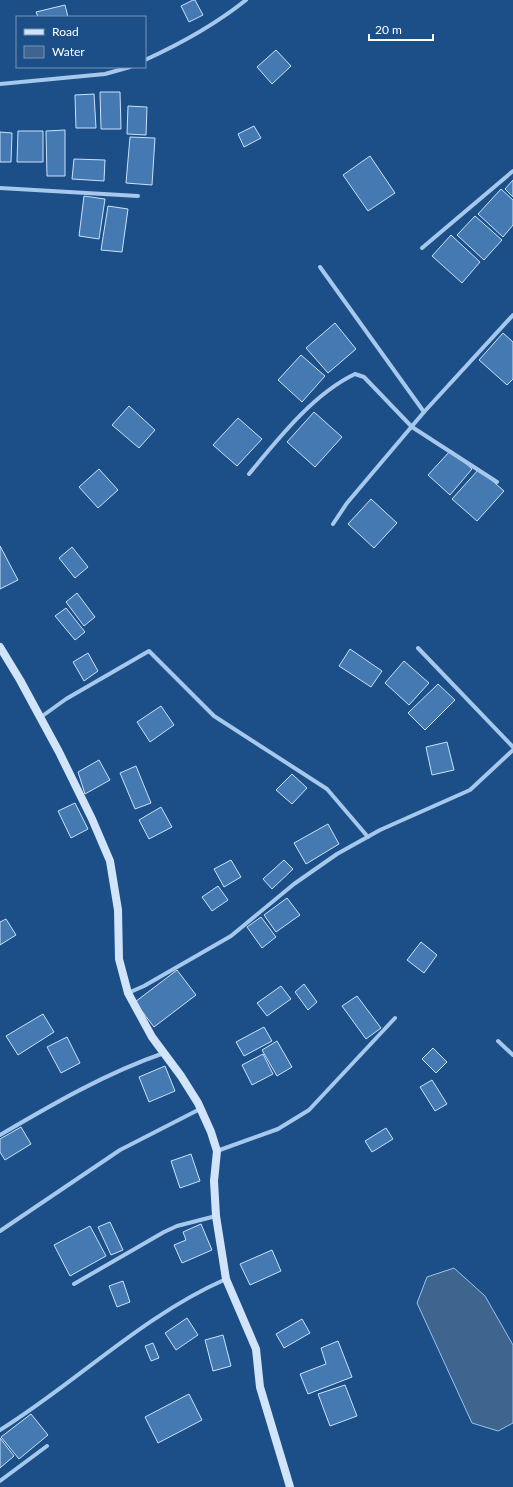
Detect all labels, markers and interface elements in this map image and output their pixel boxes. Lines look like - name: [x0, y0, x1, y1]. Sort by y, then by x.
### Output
- legend: [16, 16, 146, 68]
- scale bar: [369, 16, 433, 42]
- text: 20 m: [375, 22, 402, 37]
- text: Road: [52, 24, 79, 39]
- text: Water: [52, 44, 85, 59]

